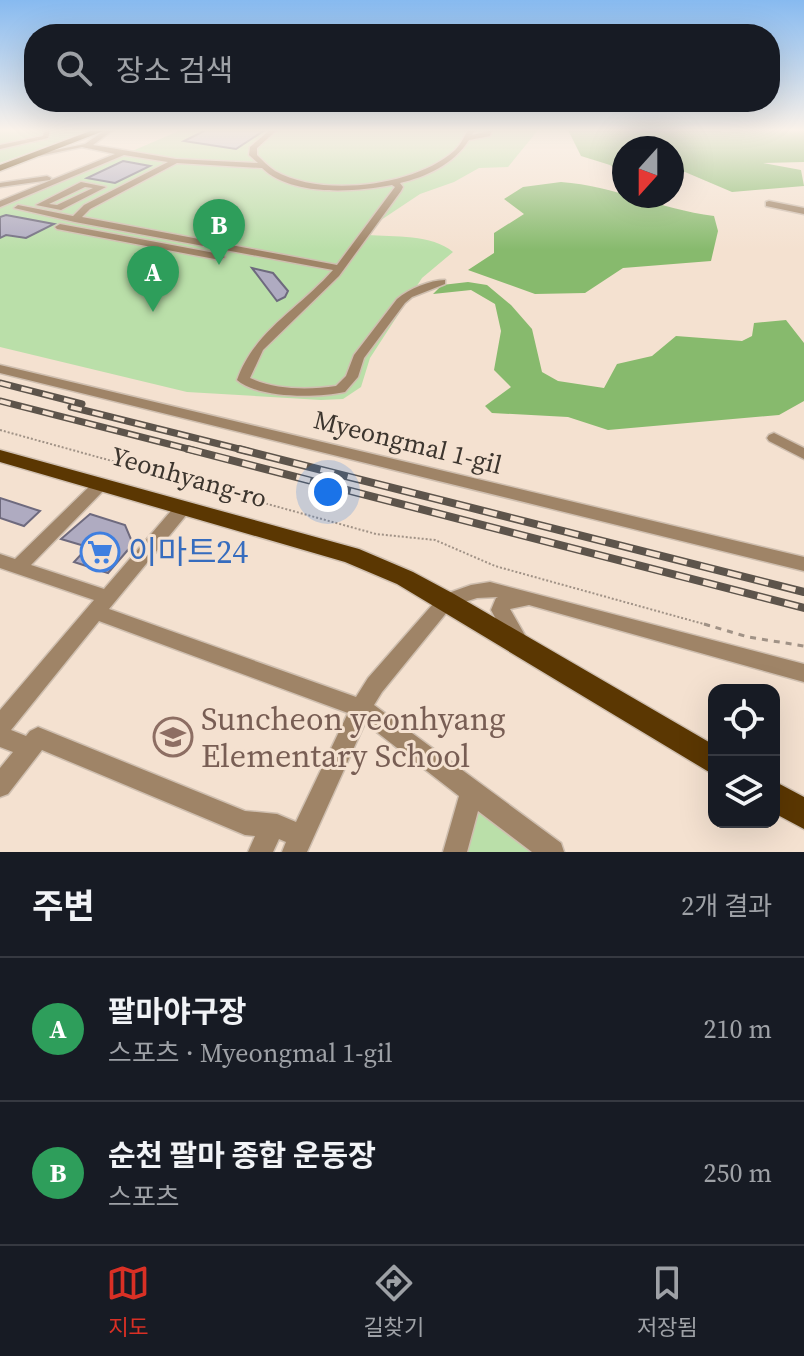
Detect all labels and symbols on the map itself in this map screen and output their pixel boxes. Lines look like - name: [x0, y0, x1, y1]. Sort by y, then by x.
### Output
- north arrow: [612, 136, 684, 208]
- pin: B: [193, 199, 245, 265]
- pin: A: [127, 246, 179, 312]
- street label: Myeongmal 1-gil: [310, 401, 506, 483]
- street label: Yeonhyang-ro: [107, 438, 271, 516]
- your location: [308, 472, 348, 512]
- place label: 이마트24: [128, 530, 248, 574]
- supermarket icon: 이마트24: [79, 531, 121, 573]
- place label: Suncheon yeonhyang Elementary School: [201, 697, 506, 778]
- school or university icon: Suncheon yeonhyang Elementary School: [152, 716, 194, 758]

